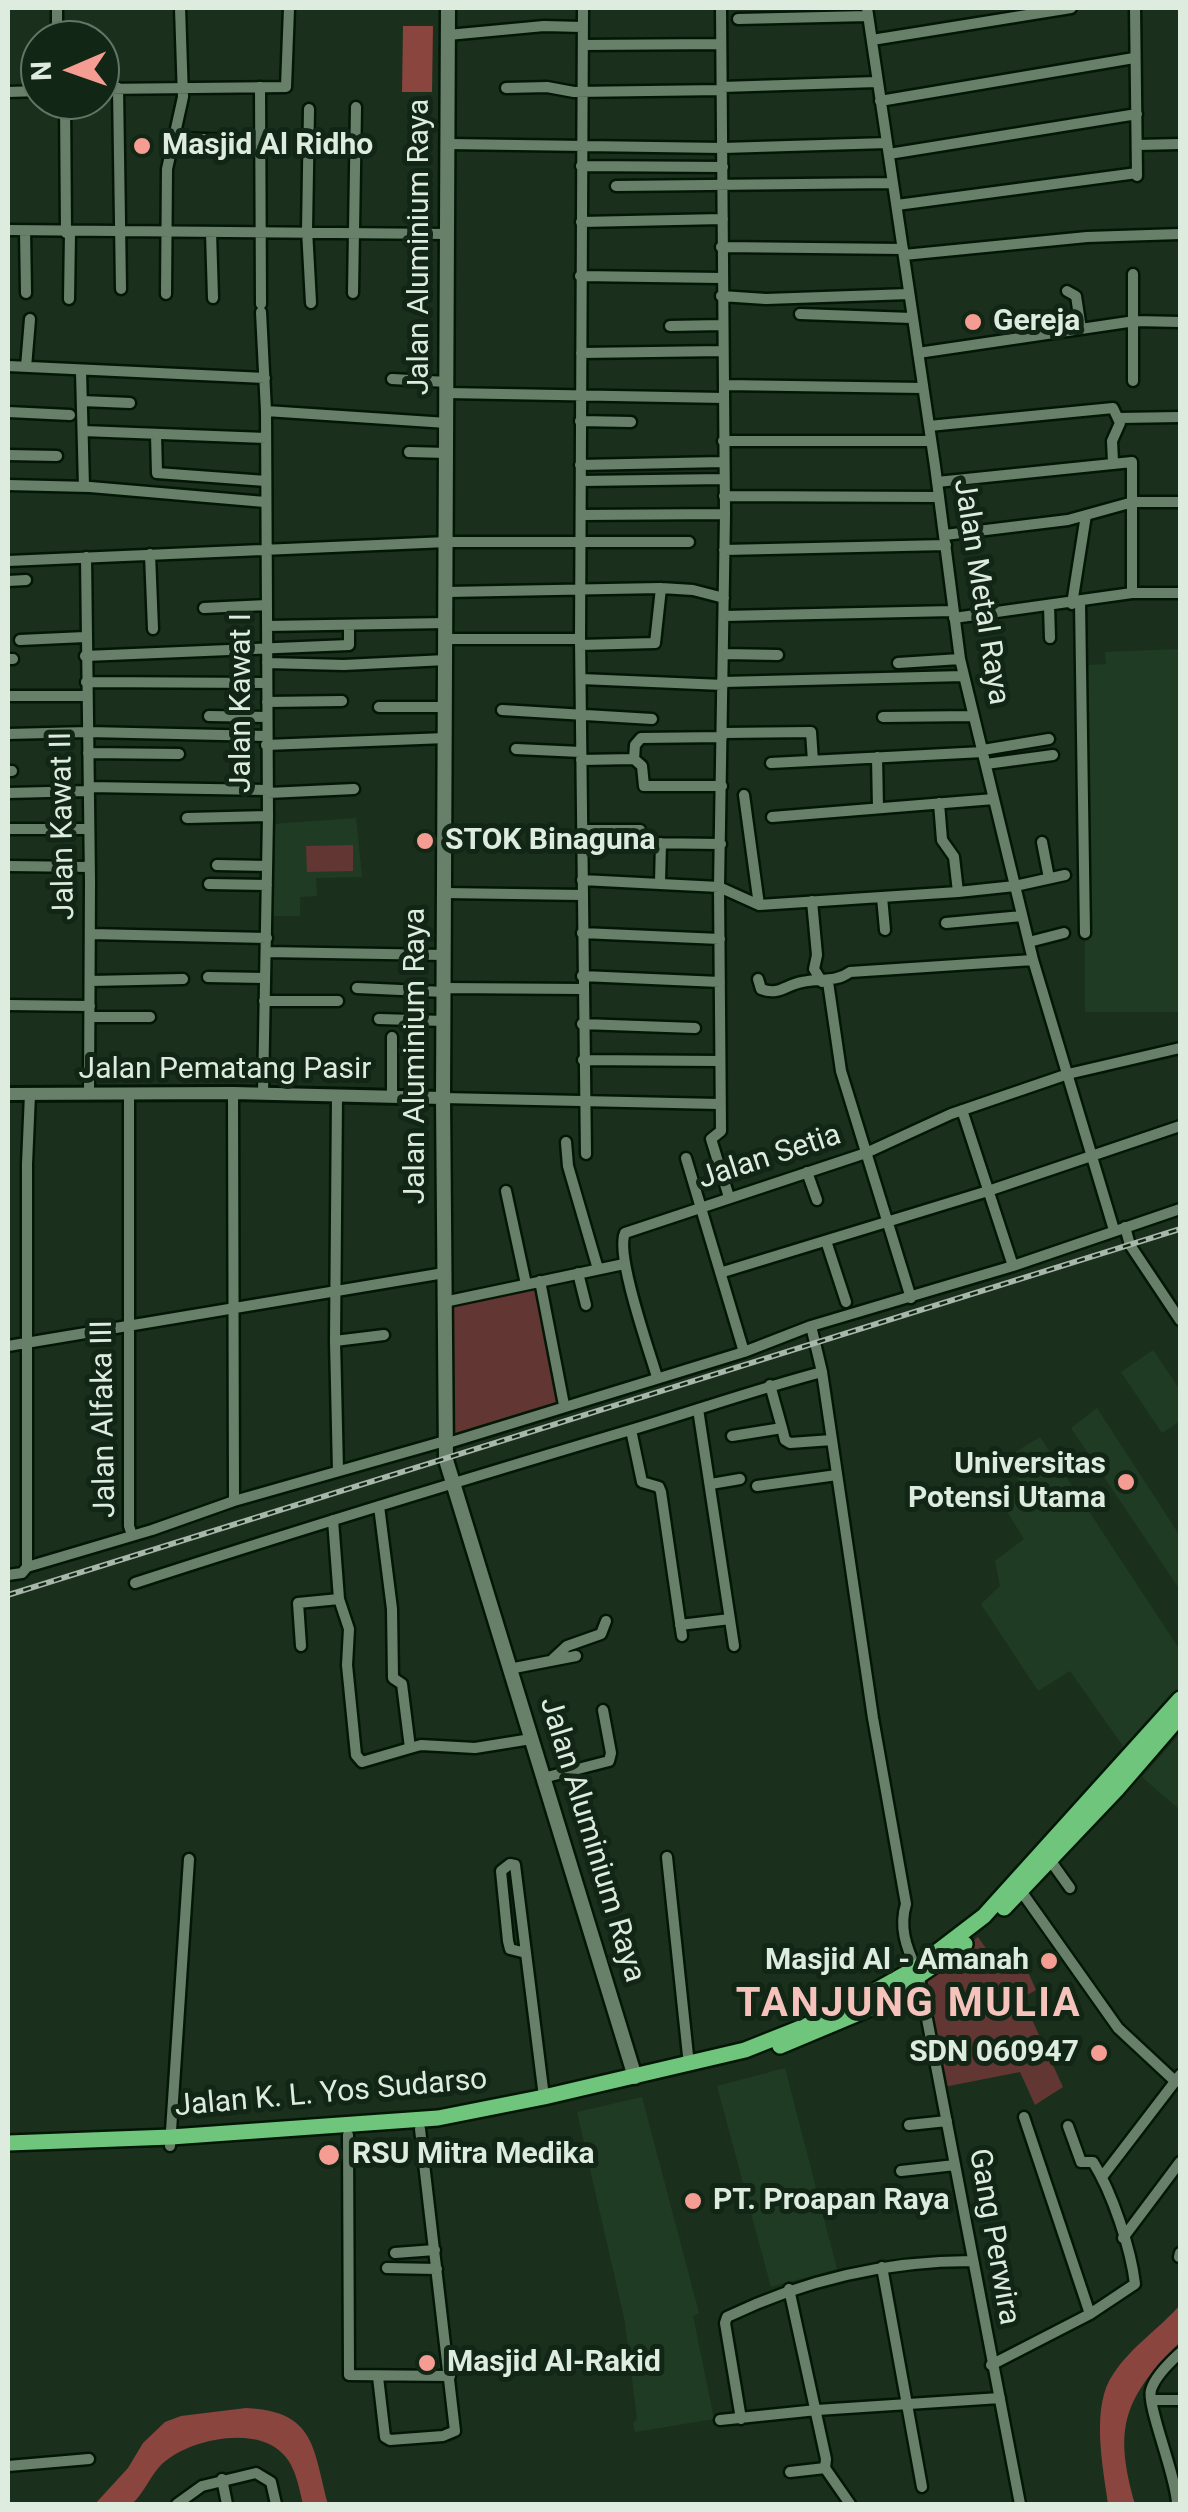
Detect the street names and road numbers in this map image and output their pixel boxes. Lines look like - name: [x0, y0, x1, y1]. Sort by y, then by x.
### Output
- street label: Jalan Aluminium Raya: [402, 99, 438, 395]
- street label: Jalan Metal Raya: [944, 476, 1016, 708]
- street label: Jalan Kawat I: [224, 613, 260, 793]
- street label: Jalan Kawat II: [44, 732, 84, 920]
- street label: Jalan Aluminium Raya: [398, 908, 434, 1204]
- street label: Jalan Pematang Pasir: [79, 1052, 371, 1088]
- street label: Jalan Setia: [694, 1118, 846, 1198]
- street label: Jalan Alfaka III: [85, 1320, 125, 1518]
- street label: Jalan Aluminium Raya: [530, 1693, 652, 1987]
- street label: Jalan K. L. Yos Sudarso: [173, 2062, 489, 2126]
- street label: Gang Perwira: [960, 2146, 1026, 2328]

